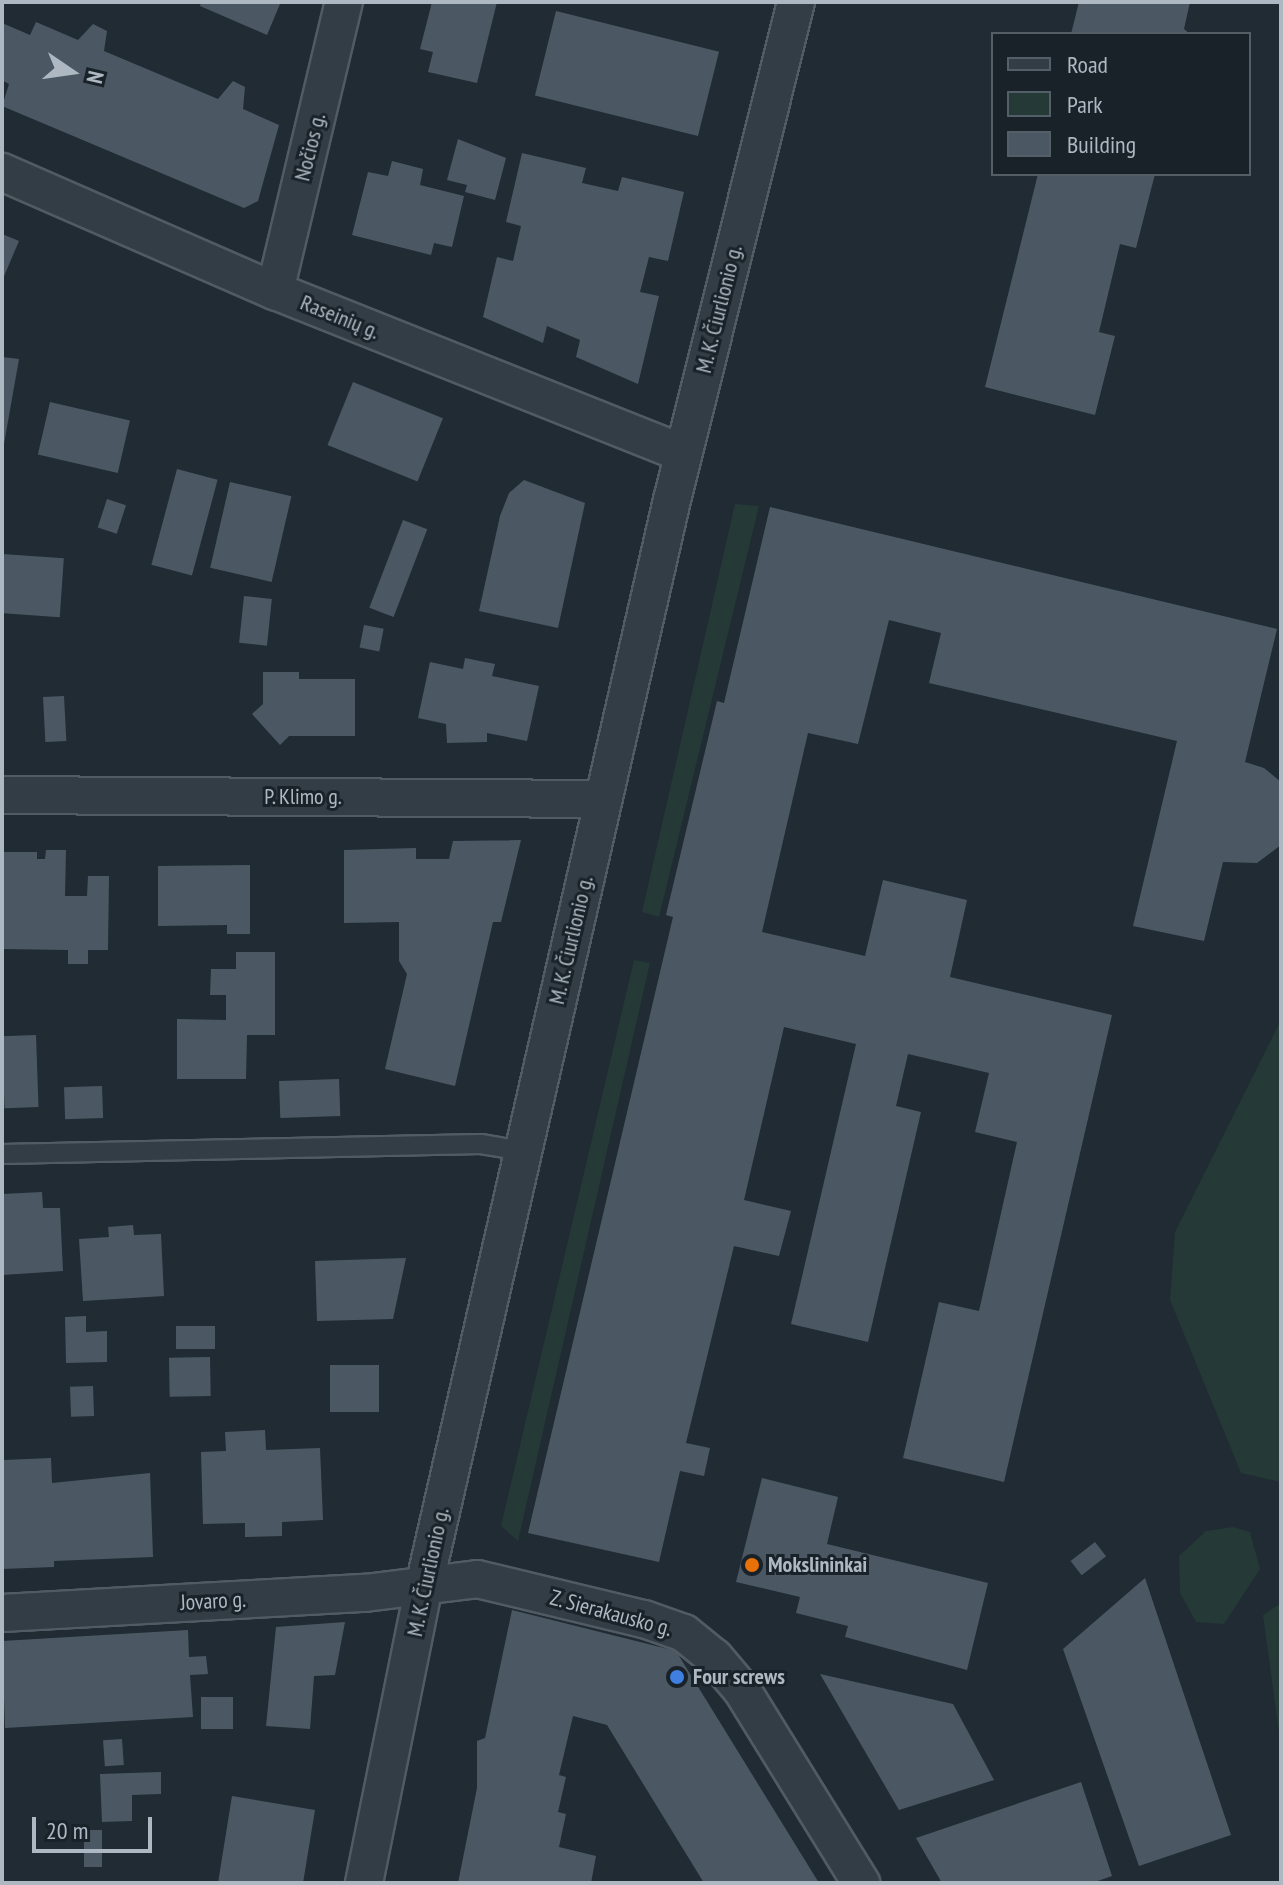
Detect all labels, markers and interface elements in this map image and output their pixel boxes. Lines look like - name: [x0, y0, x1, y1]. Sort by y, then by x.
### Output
- north arrow: [32, 32, 112, 112]
- legend: [991, 32, 1251, 176]
- text: Road: [1067, 49, 1108, 80]
- text: N: [80, 68, 110, 86]
- text: Park: [1067, 89, 1103, 120]
- street label: Nočios g.: [289, 110, 331, 184]
- text: Building: [1067, 129, 1136, 160]
- street label: M. K. Čiurlionio g.: [690, 241, 748, 377]
- street label: Raseinių g.: [297, 289, 383, 345]
- street label: P. Klimo g.: [264, 784, 342, 810]
- street label: M. K. Čiurlionio g.: [543, 872, 599, 1008]
- street label: M. K. Čiurlionio g.: [401, 1504, 455, 1640]
- place label: Mokslininkai: [768, 1552, 867, 1578]
- marker: Mokslininkai: [743, 1556, 761, 1574]
- street label: Z. Sierakausko g.: [546, 1584, 676, 1642]
- street label: Jovaro g.: [180, 1586, 246, 1616]
- place label: Four screws: [693, 1664, 785, 1690]
- marker: Four screws: [668, 1668, 686, 1686]
- scale bar: [36, 1801, 156, 1851]
- text: 20 m: [46, 1815, 88, 1846]

